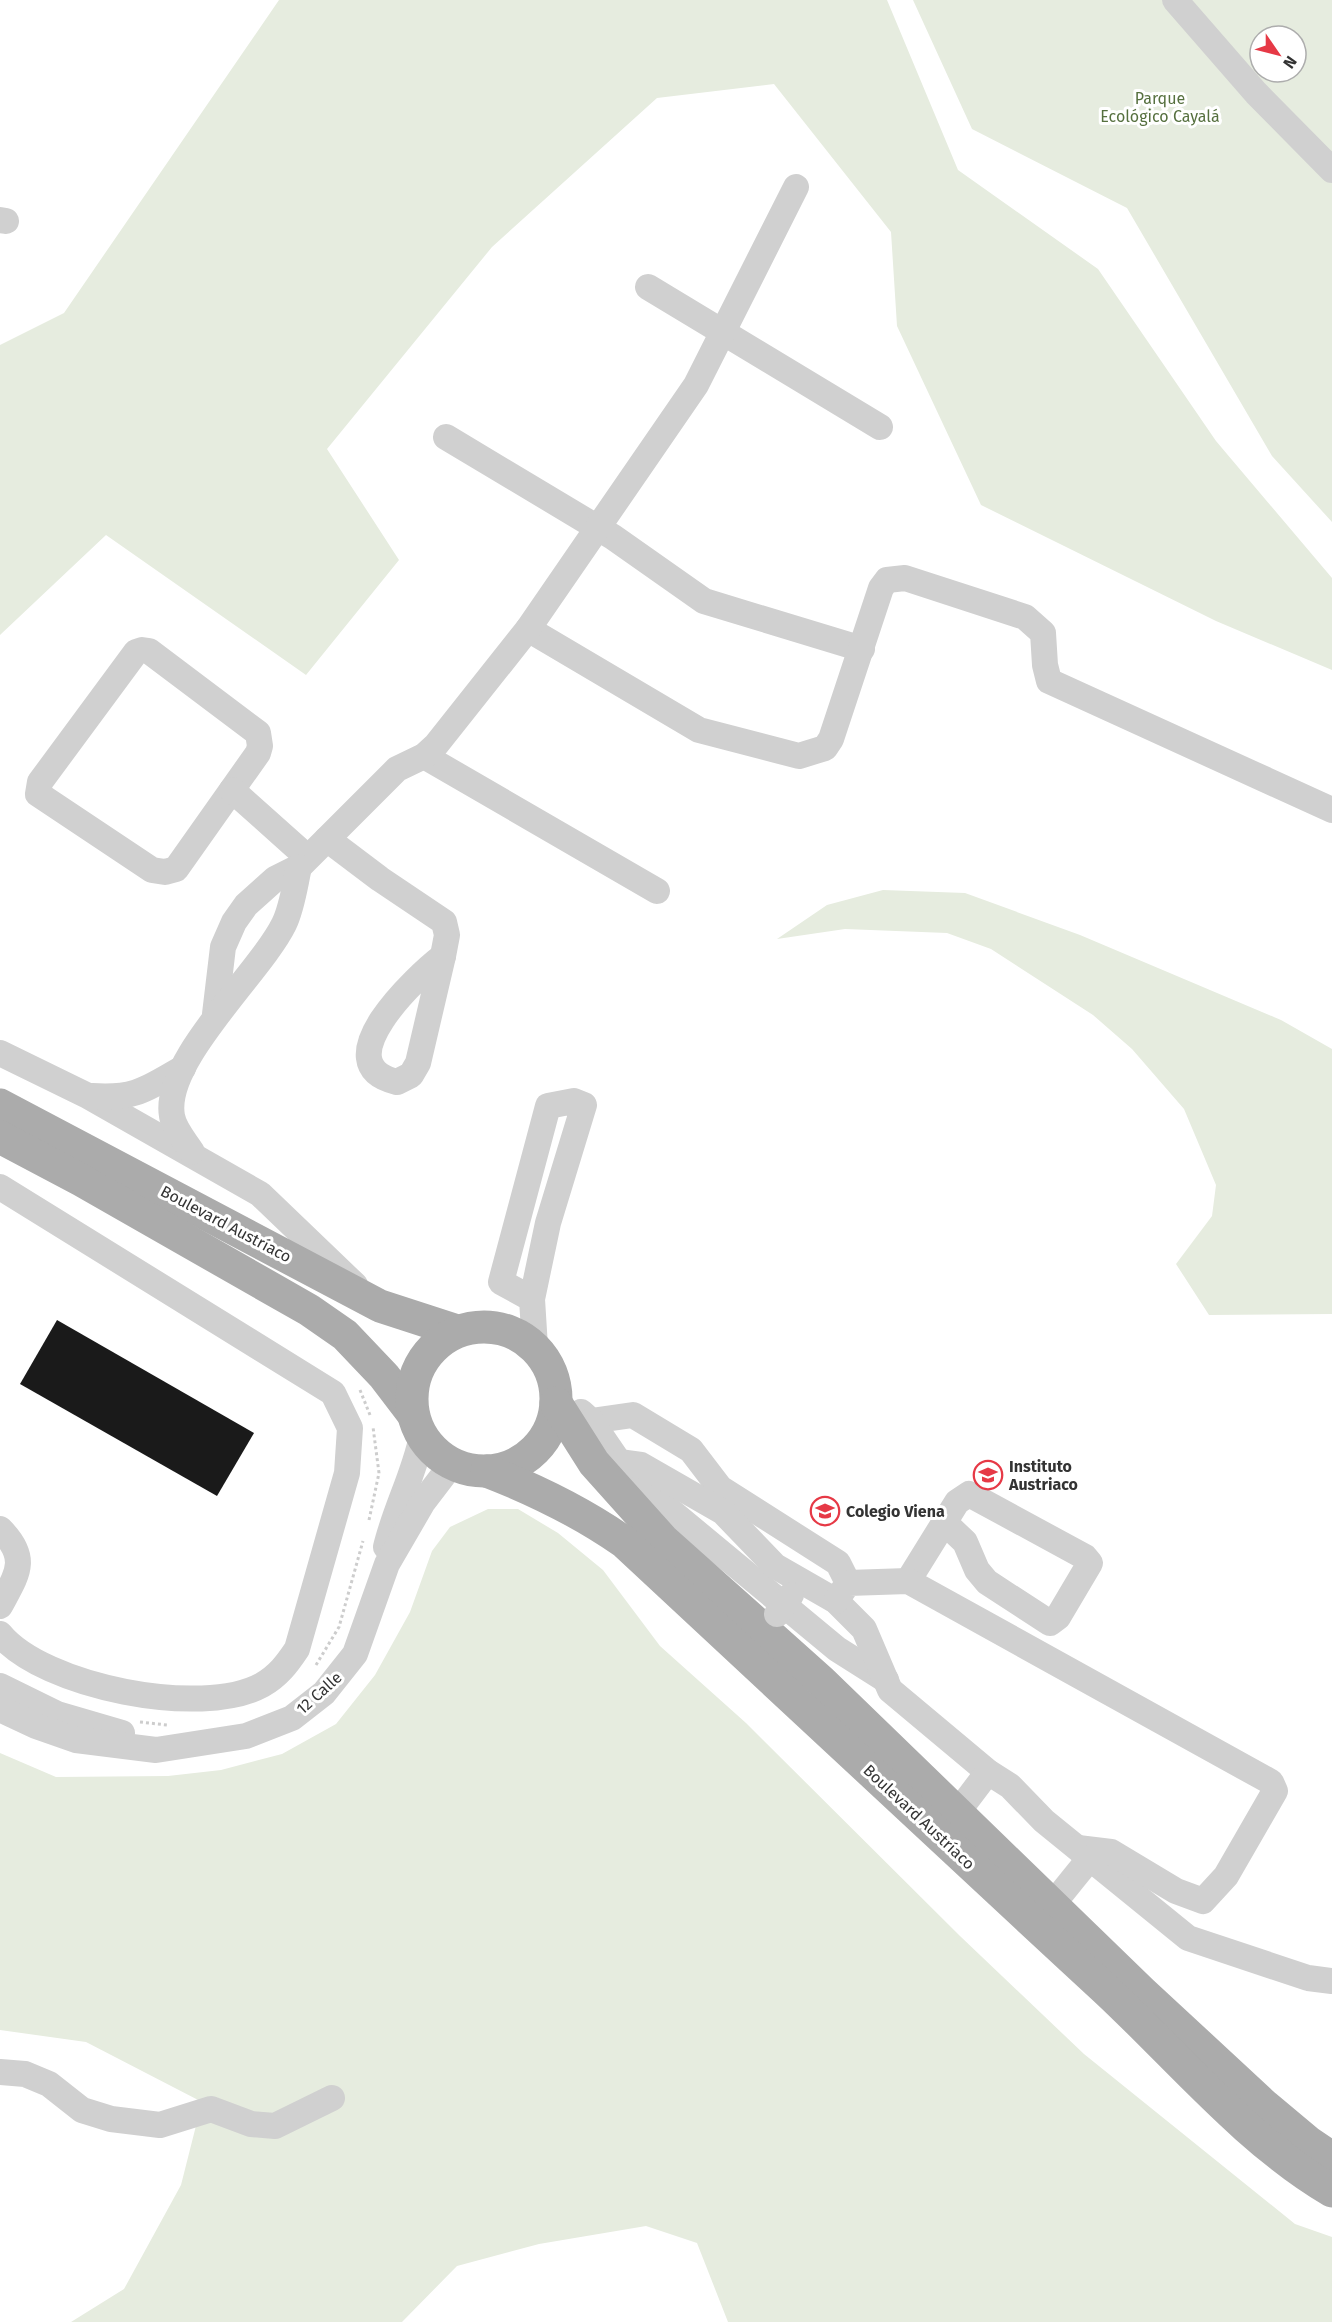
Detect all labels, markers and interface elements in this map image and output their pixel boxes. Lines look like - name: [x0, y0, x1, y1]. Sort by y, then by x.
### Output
- north arrow: [1248, 24, 1308, 84]
- text: N: [1279, 53, 1301, 72]
- park label: Parque Ecológico Cayalá: [1100, 89, 1220, 126]
- street label: Boulevard Austríaco: [157, 1182, 295, 1266]
- place label: Instituto Austriaco: [1008, 1457, 1078, 1494]
- school or university icon: Instituto Austriaco: [972, 1459, 1004, 1491]
- school or university icon: Colegio Viena: [809, 1495, 841, 1527]
- place label: Colegio Viena: [846, 1502, 945, 1521]
- street label: 12 Calle: [292, 1668, 346, 1718]
- street label: Boulevard Austríaco: [859, 1761, 979, 1873]

